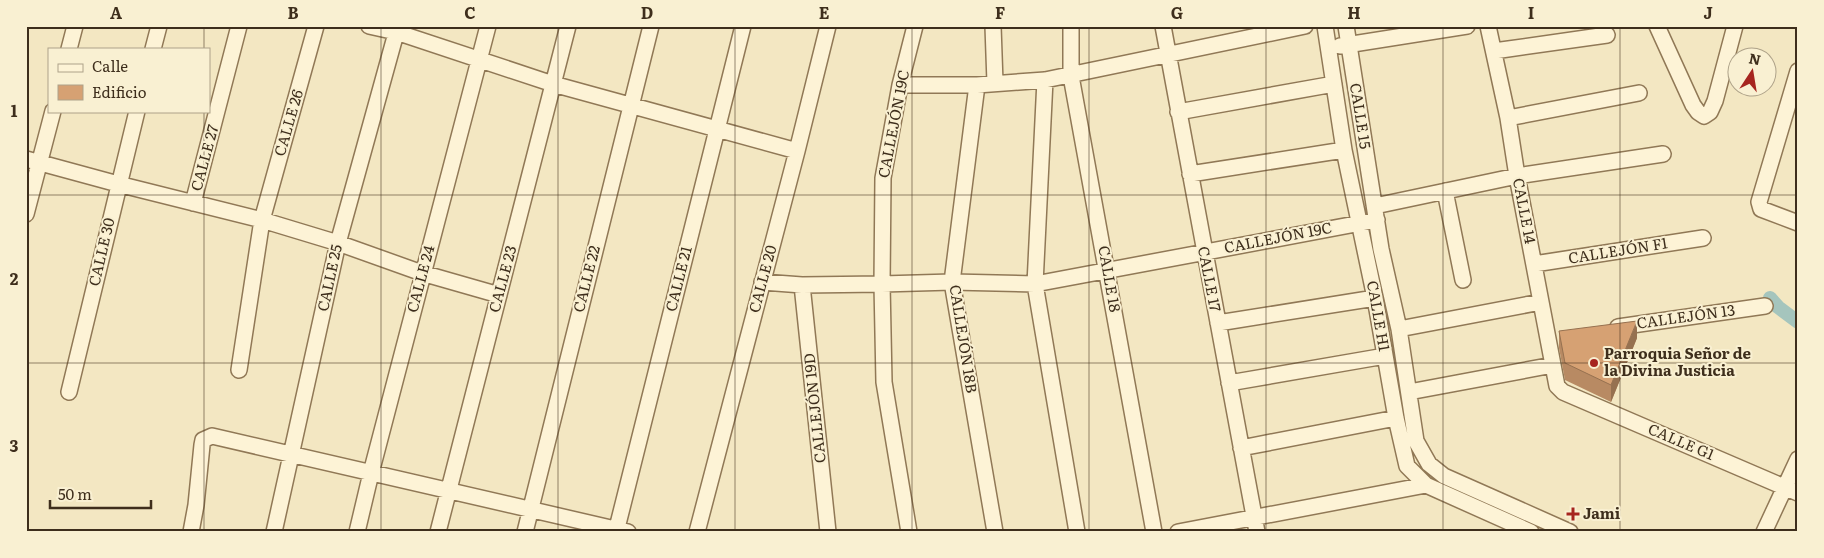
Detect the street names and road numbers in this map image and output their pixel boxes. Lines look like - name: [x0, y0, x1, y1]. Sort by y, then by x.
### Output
- street label: CALLEJÓN 19C: [871, 68, 914, 180]
- street label: CALLE 15: [1345, 81, 1378, 151]
- street label: CALLE 26: [267, 86, 308, 159]
- street label: CALLE 27: [184, 121, 224, 193]
- street label: CALLE 14: [1508, 176, 1543, 246]
- street label: CALLE 30: [81, 215, 120, 288]
- street label: CALLEJÓN 19C: [1222, 215, 1334, 258]
- street label: CALLEJÓN F1: [1566, 230, 1669, 269]
- street label: CALLE 25: [310, 242, 347, 313]
- street label: CALLE 24: [400, 242, 440, 315]
- street label: CALLE 23: [482, 242, 522, 315]
- street label: CALLE 22: [566, 242, 605, 314]
- street label: CALLE 20: [741, 242, 782, 315]
- street label: CALLE 21: [658, 244, 697, 314]
- street label: CALLE 18: [1093, 244, 1128, 314]
- street label: CALLE 17: [1193, 244, 1228, 314]
- street label: CALLE H1: [1362, 278, 1397, 353]
- street label: CALLEJÓN 18B: [945, 283, 984, 395]
- street label: CALLEJÓN 13: [1635, 297, 1737, 334]
- street label: CALLEJÓN 19D: [796, 352, 831, 464]
- street label: CALLE G1: [1645, 416, 1718, 465]

